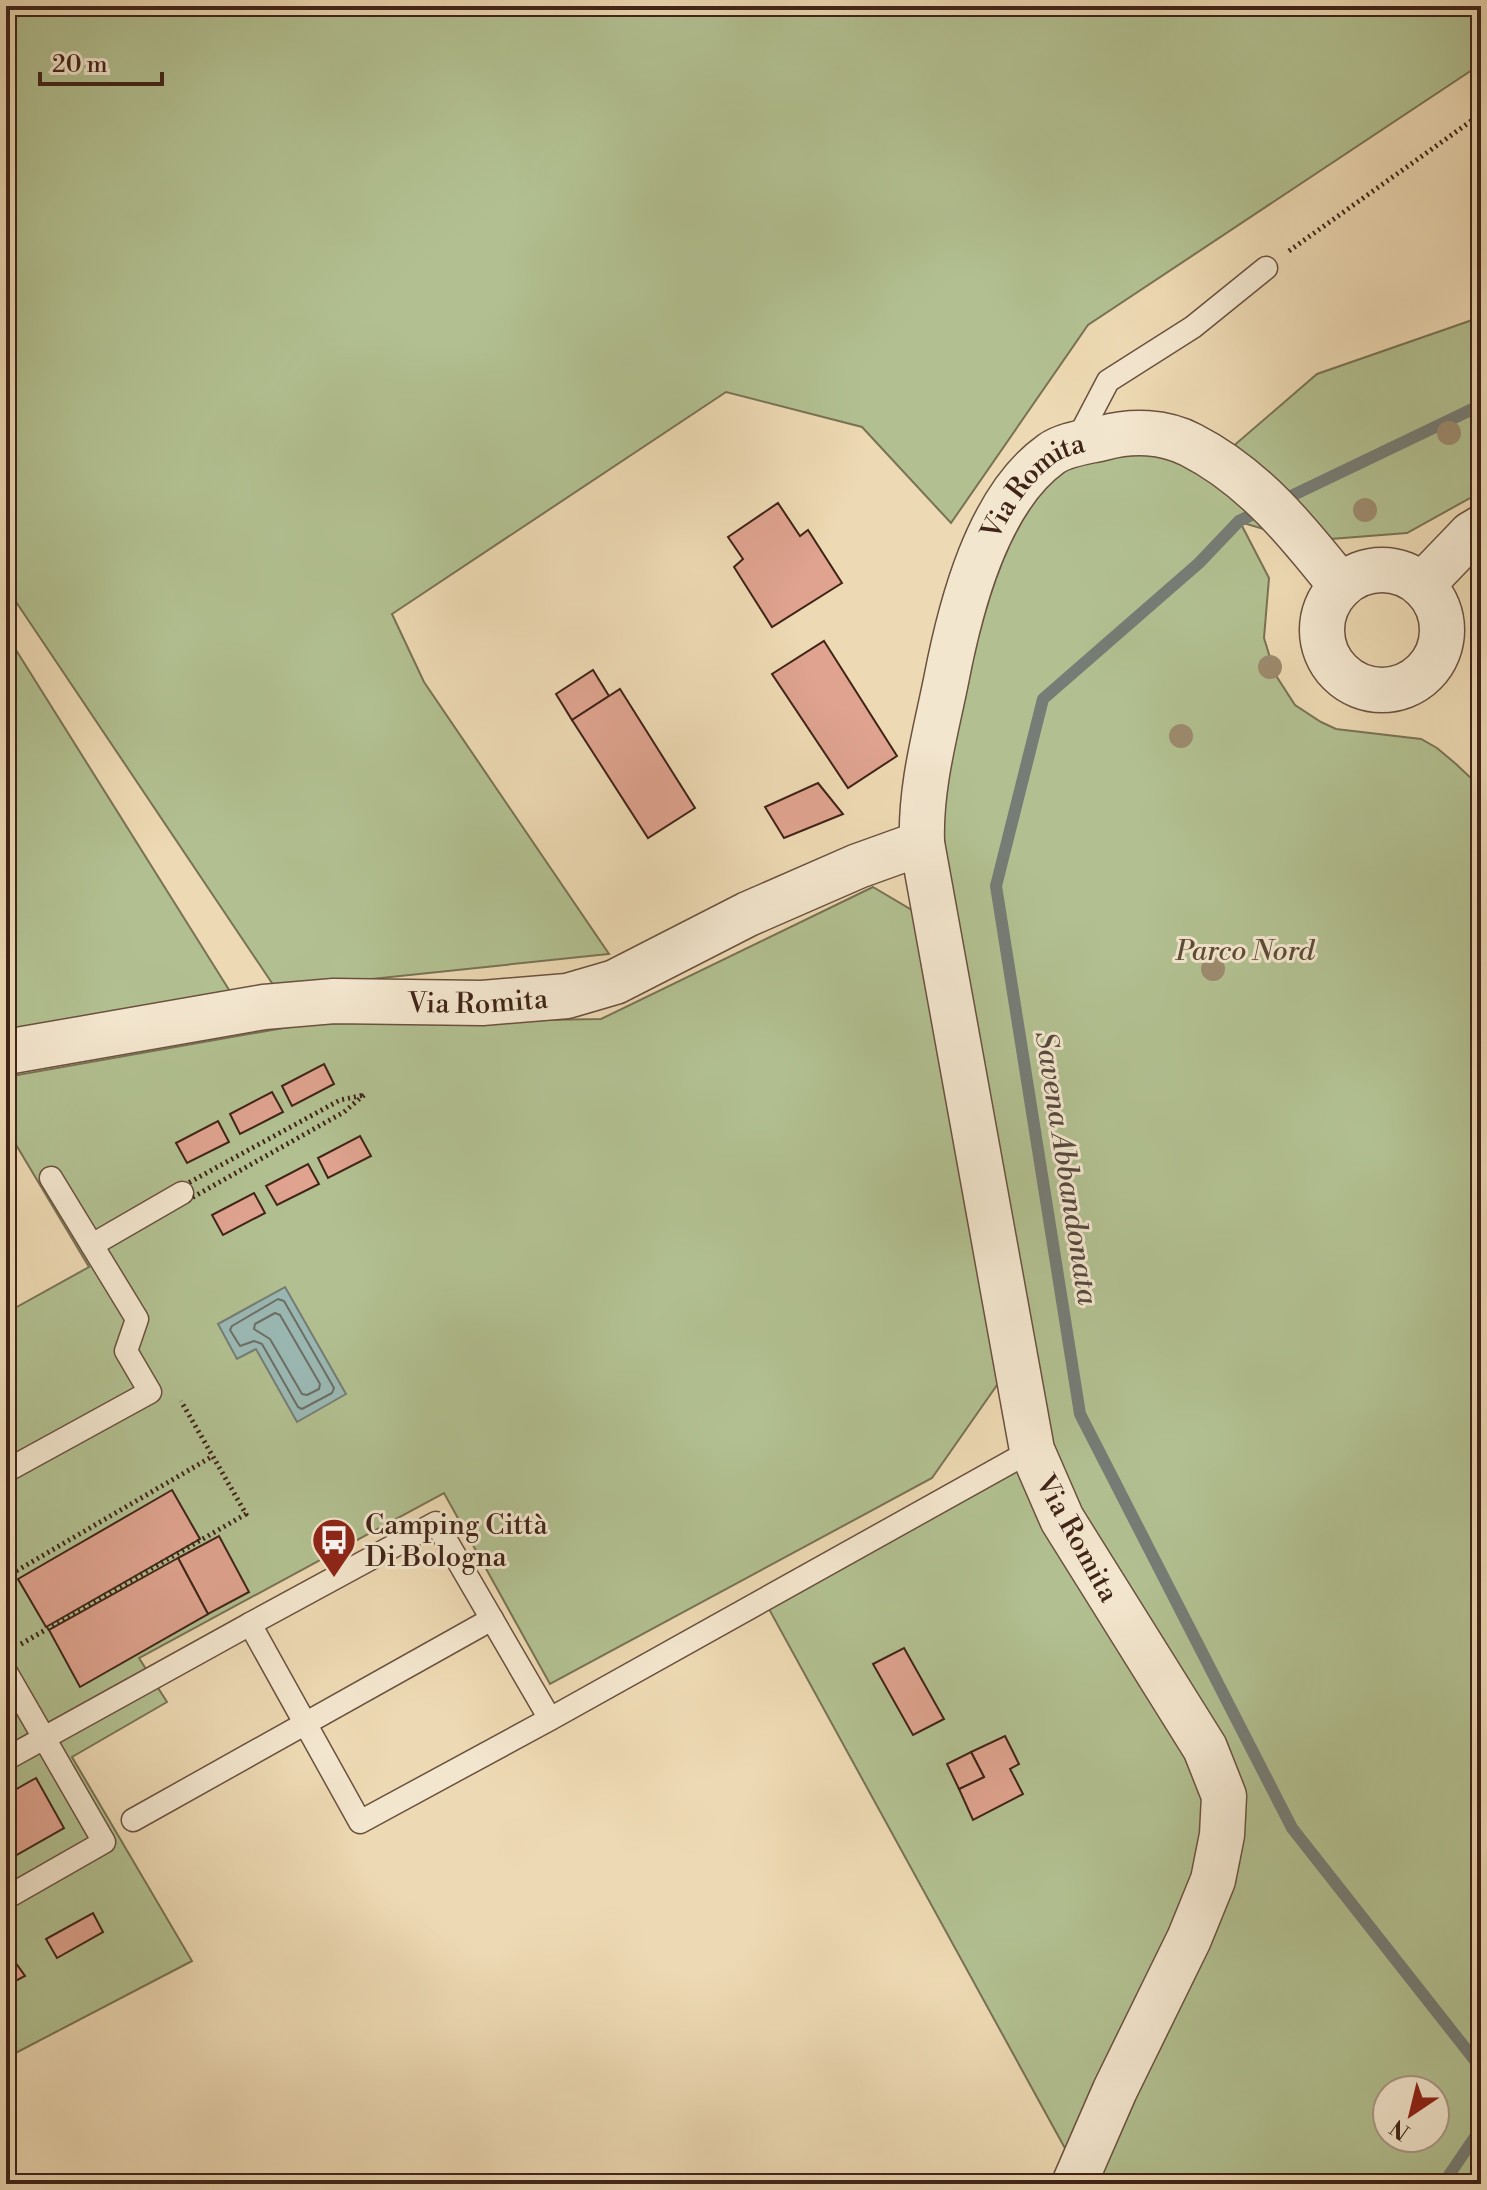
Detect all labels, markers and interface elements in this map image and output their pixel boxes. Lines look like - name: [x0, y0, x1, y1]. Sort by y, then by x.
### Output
- scale bar: [40, 36, 162, 86]
- text: 20 m: [52, 50, 108, 80]
- street label: Via Romita: [974, 426, 1089, 546]
- park label: Parco Nord: [1175, 934, 1316, 969]
- street label: Via Romita: [406, 982, 550, 1023]
- water label: Savena Abbandonata: [1026, 1029, 1106, 1308]
- street label: Via Romita: [1027, 1468, 1126, 1609]
- place label: Camping Città Di Bologna: [365, 1508, 549, 1575]
- bus stop icon: Camping Città Di Bologna: [310, 1516, 358, 1579]
- north arrow: [1371, 2074, 1451, 2154]
- text: N: [1385, 2113, 1415, 2145]

